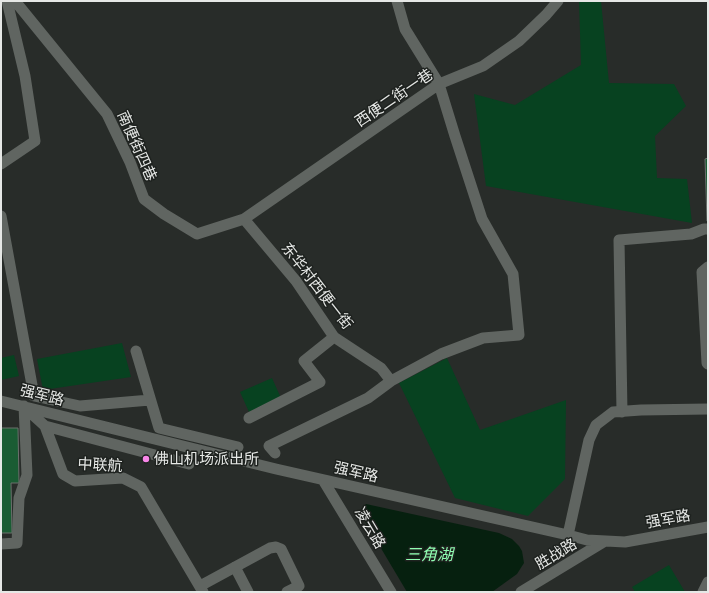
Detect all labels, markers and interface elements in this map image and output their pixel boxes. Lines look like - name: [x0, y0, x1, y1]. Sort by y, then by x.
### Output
- street label: 西便二街一巷: [352, 65, 436, 131]
- street label: 南便街四巷: [114, 108, 160, 184]
- street label: 东华村西便一街: [278, 239, 356, 333]
- street label: 强军路: [18, 381, 66, 409]
- place label: 佛山机场派出所: [154, 450, 259, 468]
- marker: 佛山机场派出所: [141, 454, 151, 464]
- street label: 中联航: [77, 455, 123, 475]
- street label: 强军路: [332, 458, 380, 486]
- street label: 凌云路: [351, 504, 389, 552]
- street label: 强军路: [644, 506, 692, 532]
- street label: 胜战路: [532, 535, 580, 573]
- water label: 三角湖: [405, 545, 453, 565]

